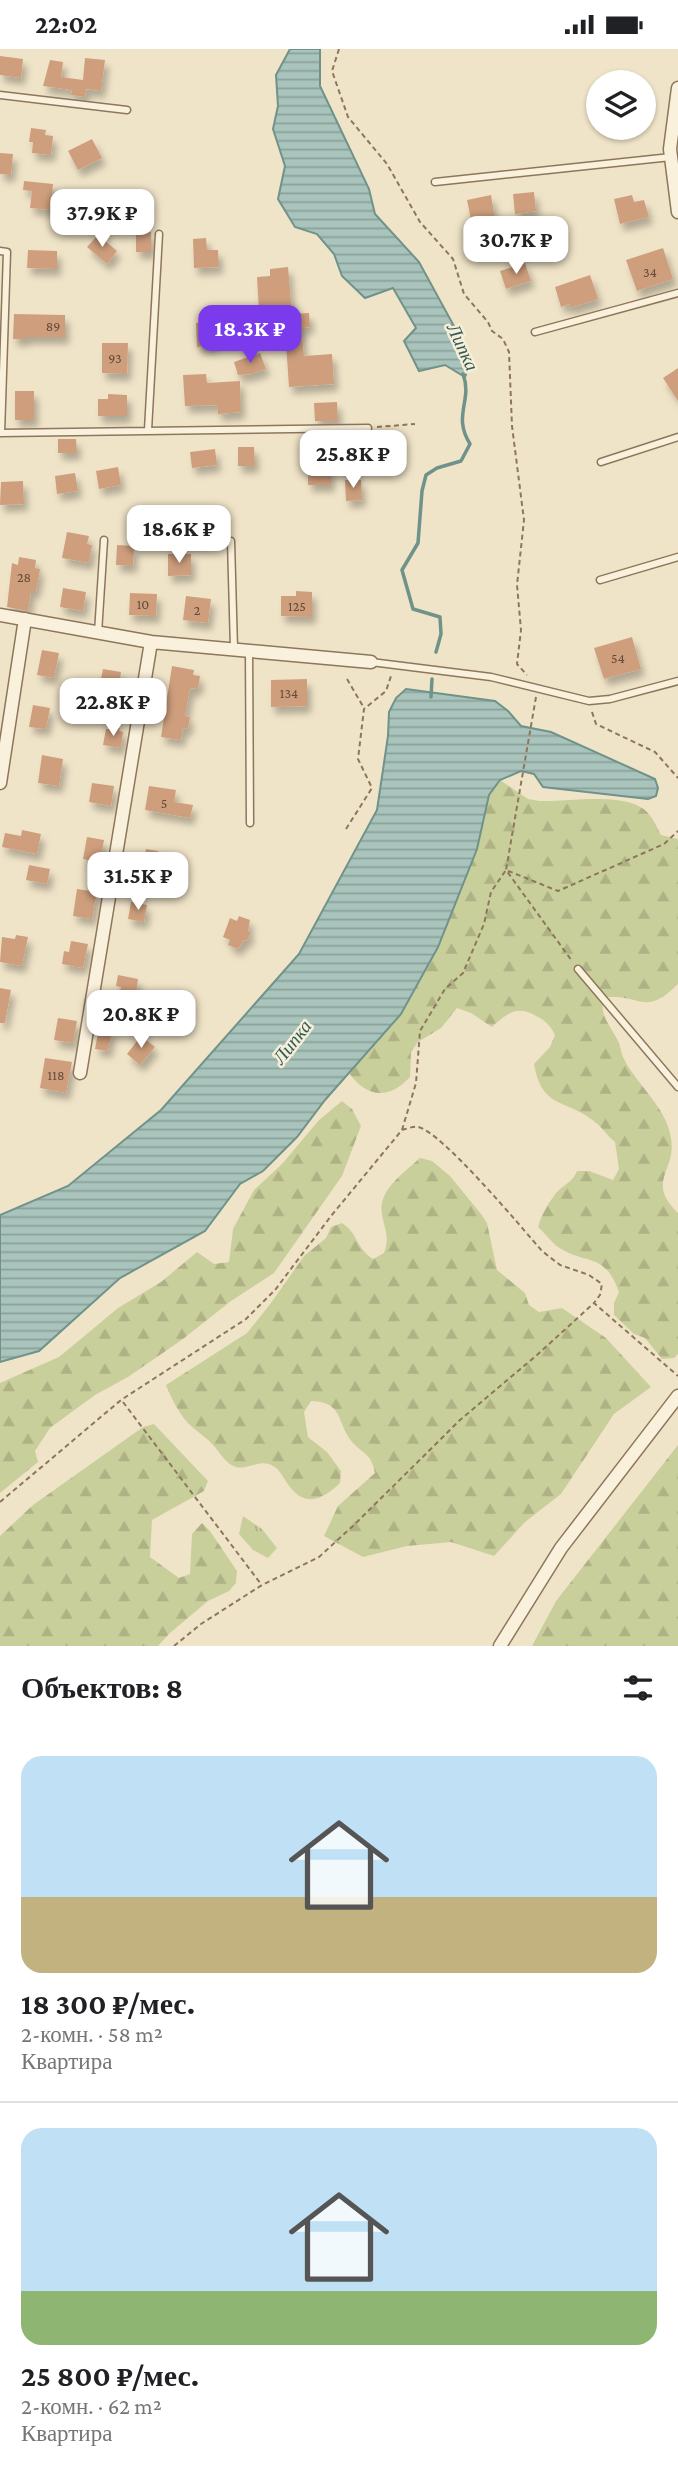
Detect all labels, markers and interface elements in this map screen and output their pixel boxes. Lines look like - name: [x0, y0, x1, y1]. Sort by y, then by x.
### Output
- text: 22:02: [35, 10, 97, 39]
- map controls: [586, 70, 656, 140]
- button: layers: [586, 70, 656, 140]
- pin: 37.9K ₽: [37, 189, 167, 249]
- text: 37.9K ₽: [66, 199, 138, 225]
- pin: 30.7K ₽: [451, 217, 581, 276]
- text: 30.7K ₽: [479, 226, 553, 252]
- house number: 34: [643, 264, 657, 280]
- pin: 18.3K ₽: [185, 305, 315, 365]
- text: 18.3K ₽: [214, 315, 286, 341]
- house number: 89: [46, 318, 60, 334]
- water label: Липка: [443, 319, 483, 374]
- house number: 93: [108, 350, 122, 366]
- pin: 25.8K ₽: [288, 431, 418, 490]
- text: 25.8K ₽: [316, 440, 390, 466]
- pin: 18.6K ₽: [114, 505, 244, 565]
- text: 18.6K ₽: [143, 515, 215, 541]
- house number: 28: [17, 569, 31, 585]
- house number: 10: [137, 596, 149, 612]
- house number: 125: [288, 598, 306, 614]
- house number: 2: [194, 602, 201, 618]
- house number: 54: [611, 650, 625, 666]
- pin: 22.8K ₽: [48, 679, 178, 738]
- house number: 134: [280, 685, 298, 701]
- text: 22.8K ₽: [76, 688, 150, 714]
- house number: 5: [161, 795, 167, 811]
- pin: 31.5K ₽: [73, 853, 203, 912]
- text: 31.5K ₽: [103, 862, 173, 888]
- pin: 20.8K ₽: [76, 991, 206, 1050]
- text: 20.8K ₽: [103, 1000, 179, 1026]
- water label: Липка: [268, 1016, 316, 1069]
- house number: 118: [48, 1067, 64, 1083]
- icon: filters: [619, 1669, 657, 1707]
- text: Объектов: 8: [21, 1671, 183, 1704]
- icon: home: [276, 1802, 402, 1928]
- text: 18 300 ₽/мес.: [21, 1987, 195, 2020]
- text: 2-комн. · 58 m²: [21, 2021, 163, 2047]
- text: Квартира: [21, 2048, 112, 2074]
- icon: home: [276, 2174, 402, 2300]
- text: 25 800 ₽/мес.: [21, 2359, 199, 2392]
- text: 2-комн. · 62 m²: [21, 2393, 162, 2419]
- text: Квартира: [21, 2420, 112, 2446]

